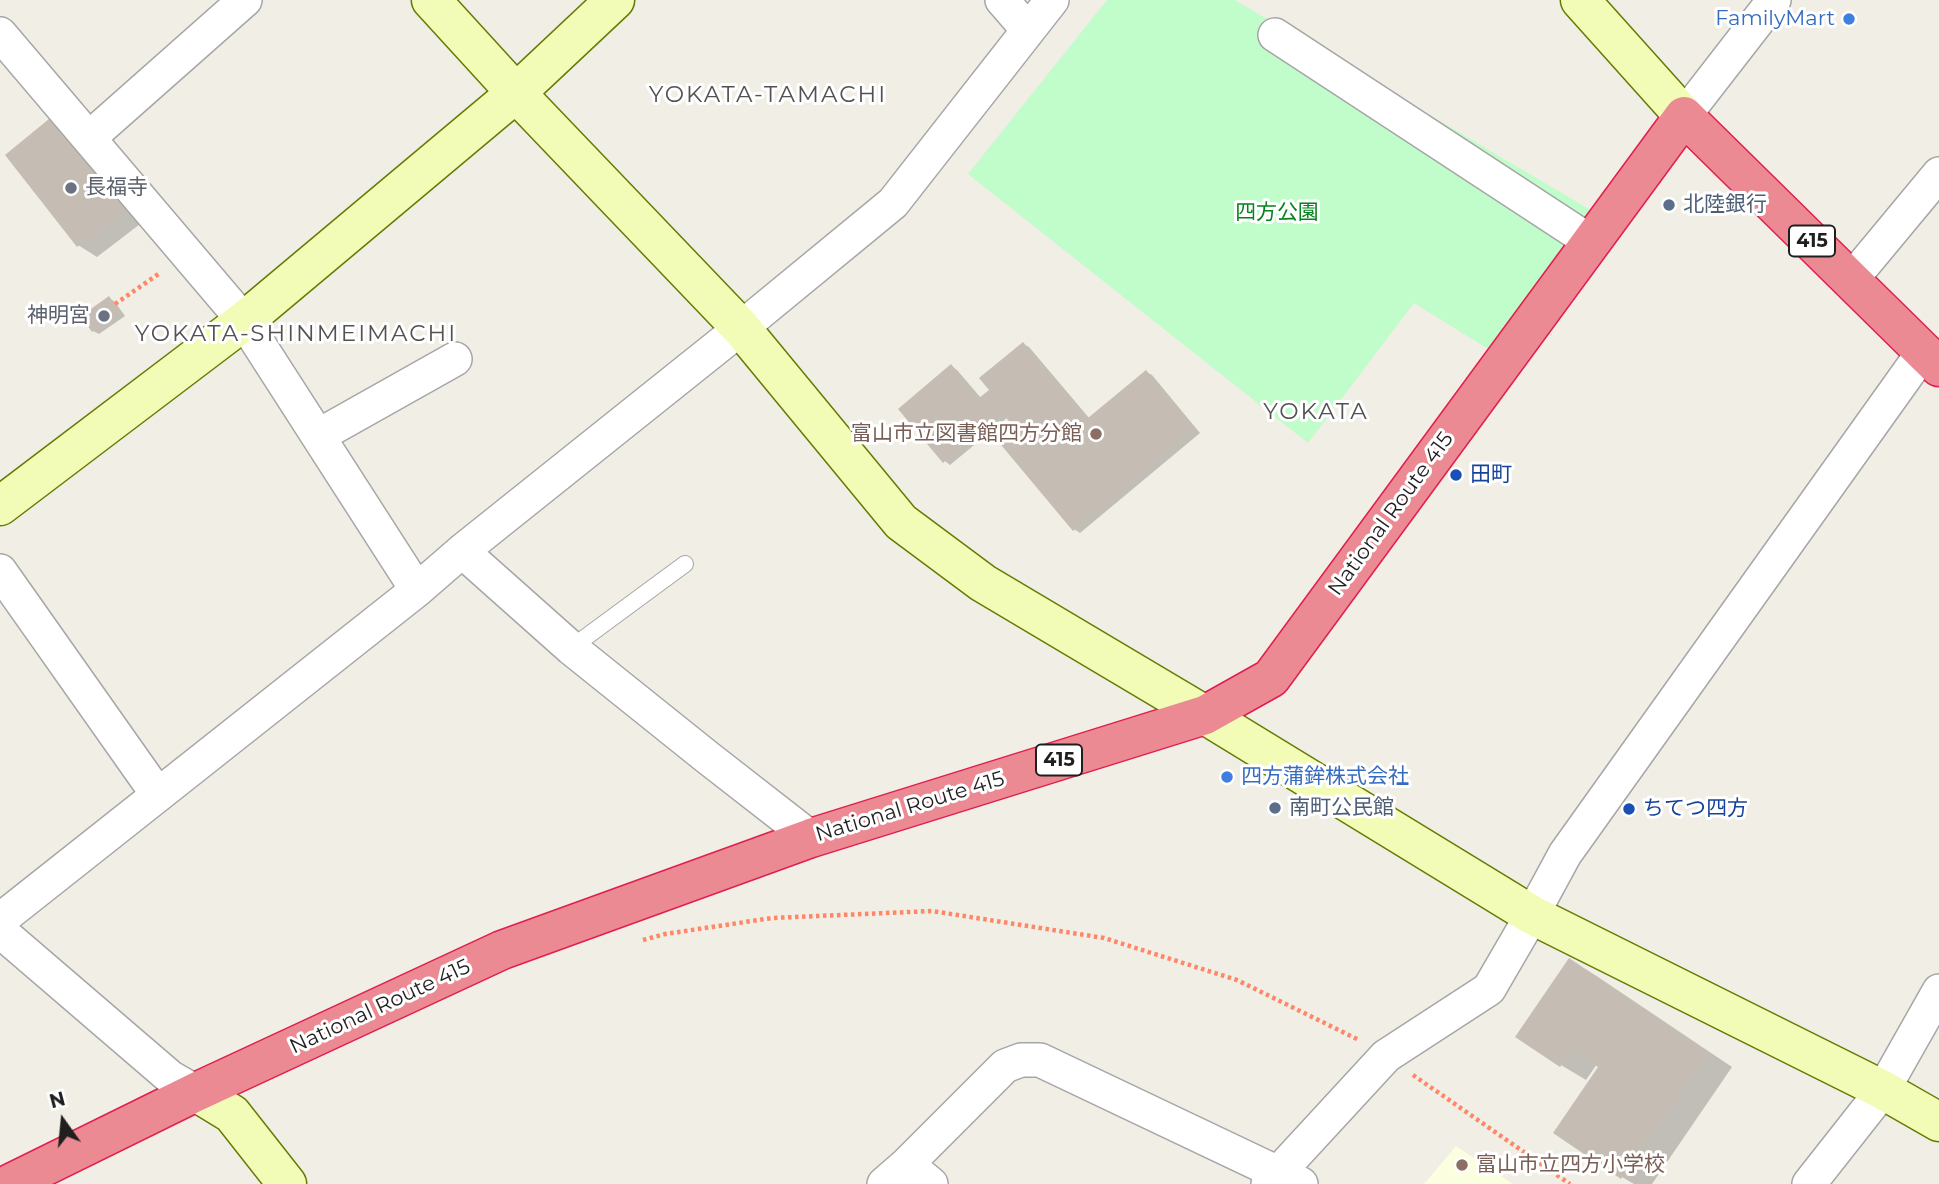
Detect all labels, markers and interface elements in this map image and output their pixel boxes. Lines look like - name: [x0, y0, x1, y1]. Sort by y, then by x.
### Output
- place label: FamilyMart: [1715, 6, 1835, 32]
- marker: FamilyMart: [1841, 11, 1857, 27]
- district label: YOKATA-TAMACHI: [651, 81, 885, 109]
- place label: 長福寺: [85, 175, 148, 201]
- marker: 長福寺: [63, 180, 79, 196]
- place label: 北陸銀行: [1683, 192, 1767, 218]
- marker: 北陸銀行: [1661, 197, 1677, 213]
- park label: 四方公園: [1235, 200, 1319, 226]
- road number: 415: [1789, 226, 1835, 256]
- place label: 神明宮: [27, 303, 90, 329]
- marker: 神明宮: [96, 308, 112, 324]
- district label: YOKATA-SHINMEIMACHI: [137, 320, 455, 348]
- district label: YOKATA: [1264, 398, 1368, 426]
- place label: 富山市立図書館四方分館: [851, 421, 1082, 447]
- marker: 富山市立図書館四方分館: [1088, 426, 1104, 442]
- street label: National Route 415: [1323, 427, 1459, 601]
- place label: 田町: [1470, 462, 1512, 488]
- marker: 田町: [1448, 467, 1464, 483]
- road number: 415: [1036, 744, 1082, 776]
- place label: 四方蒲鉾株式会社: [1241, 764, 1409, 790]
- street label: National Route 415: [813, 766, 1007, 848]
- marker: 四方蒲鉾株式会社: [1219, 769, 1235, 785]
- place label: 南町公民館: [1289, 795, 1394, 821]
- place label: ちてつ四方: [1643, 796, 1748, 822]
- marker: 南町公民館: [1267, 800, 1283, 816]
- marker: ちてつ四方: [1621, 801, 1637, 817]
- street label: National Route 415: [286, 954, 474, 1060]
- north arrow: [28, 1086, 98, 1156]
- text: N: [47, 1087, 68, 1113]
- place label: 富山市立四方小学校: [1476, 1152, 1665, 1178]
- marker: 富山市立四方小学校: [1454, 1157, 1470, 1173]

